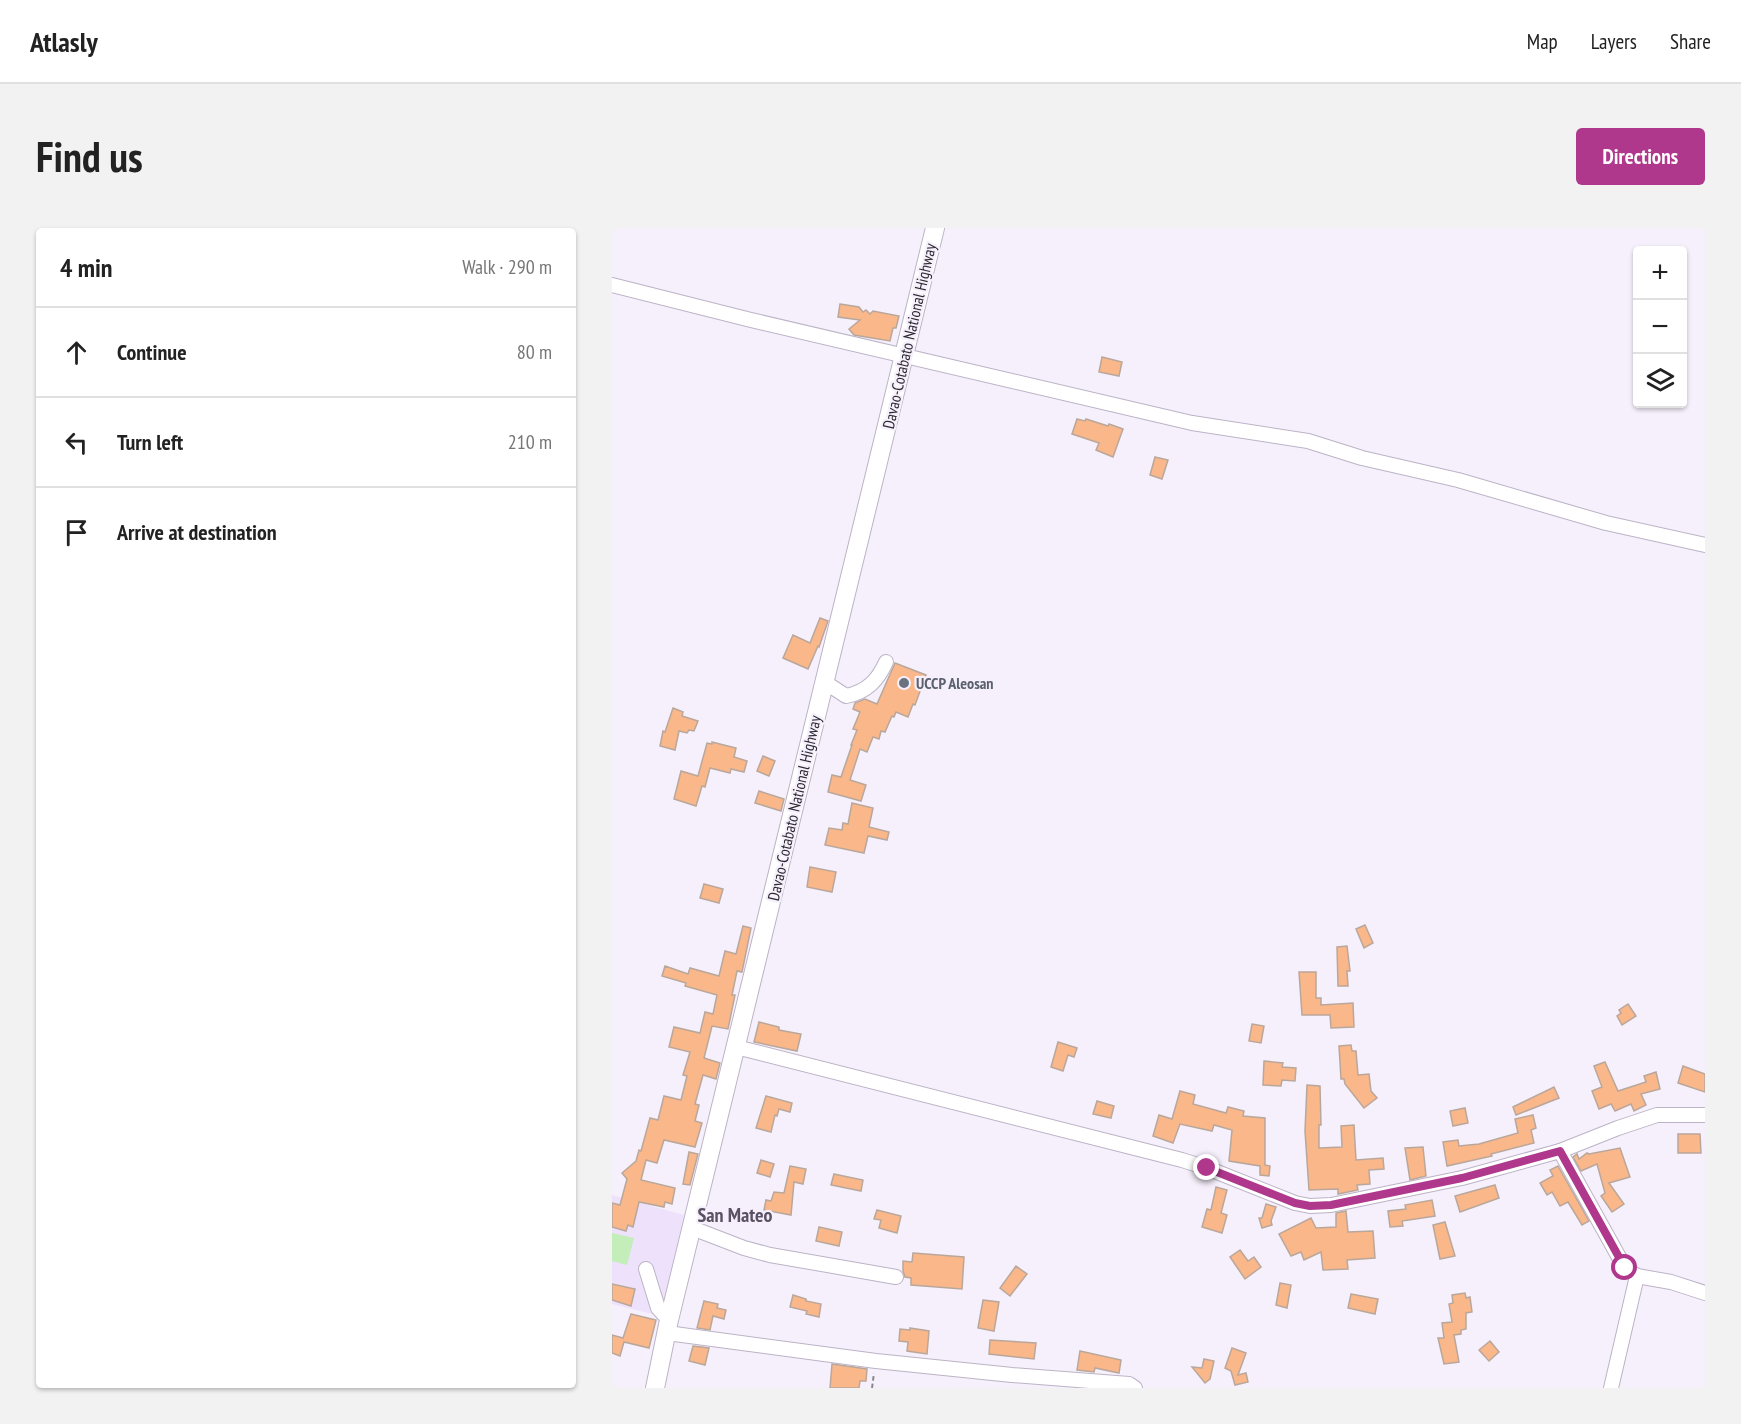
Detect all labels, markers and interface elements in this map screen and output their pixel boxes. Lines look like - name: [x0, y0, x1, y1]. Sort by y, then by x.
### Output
- text: Atlasly: [30, 23, 98, 60]
- text: Map: [1527, 28, 1558, 55]
- text: Layers: [1591, 28, 1637, 55]
- text: Share: [1670, 28, 1711, 55]
- button: Directions: [1576, 128, 1705, 185]
- text: Find us: [36, 129, 143, 184]
- street label: Davao-Cotabato National Highway: [878, 241, 940, 431]
- map controls: [1633, 246, 1687, 408]
- button: +: [1633, 246, 1687, 300]
- text: 4 min: [60, 251, 113, 284]
- text: Walk · 290 m: [462, 254, 552, 280]
- button: −: [1633, 300, 1687, 354]
- icon: ahead: [60, 336, 93, 369]
- text: Continue: [117, 338, 187, 366]
- text: 80 m: [517, 339, 552, 365]
- button: layers: [1633, 354, 1687, 408]
- icon: left: [60, 426, 93, 459]
- text: Turn left: [117, 428, 183, 456]
- text: 210 m: [508, 429, 552, 455]
- icon: arrive: [60, 516, 93, 549]
- text: Arrive at destination: [117, 518, 277, 546]
- place label: UCCP Aleosan: [916, 673, 994, 693]
- marker: UCCP Aleosan: [897, 676, 911, 690]
- street label: Davao-Cotabato National Highway: [763, 713, 825, 903]
- route end: [1193, 1154, 1219, 1180]
- district label: San Mateo: [698, 1202, 773, 1228]
- route start: [1611, 1254, 1637, 1280]

